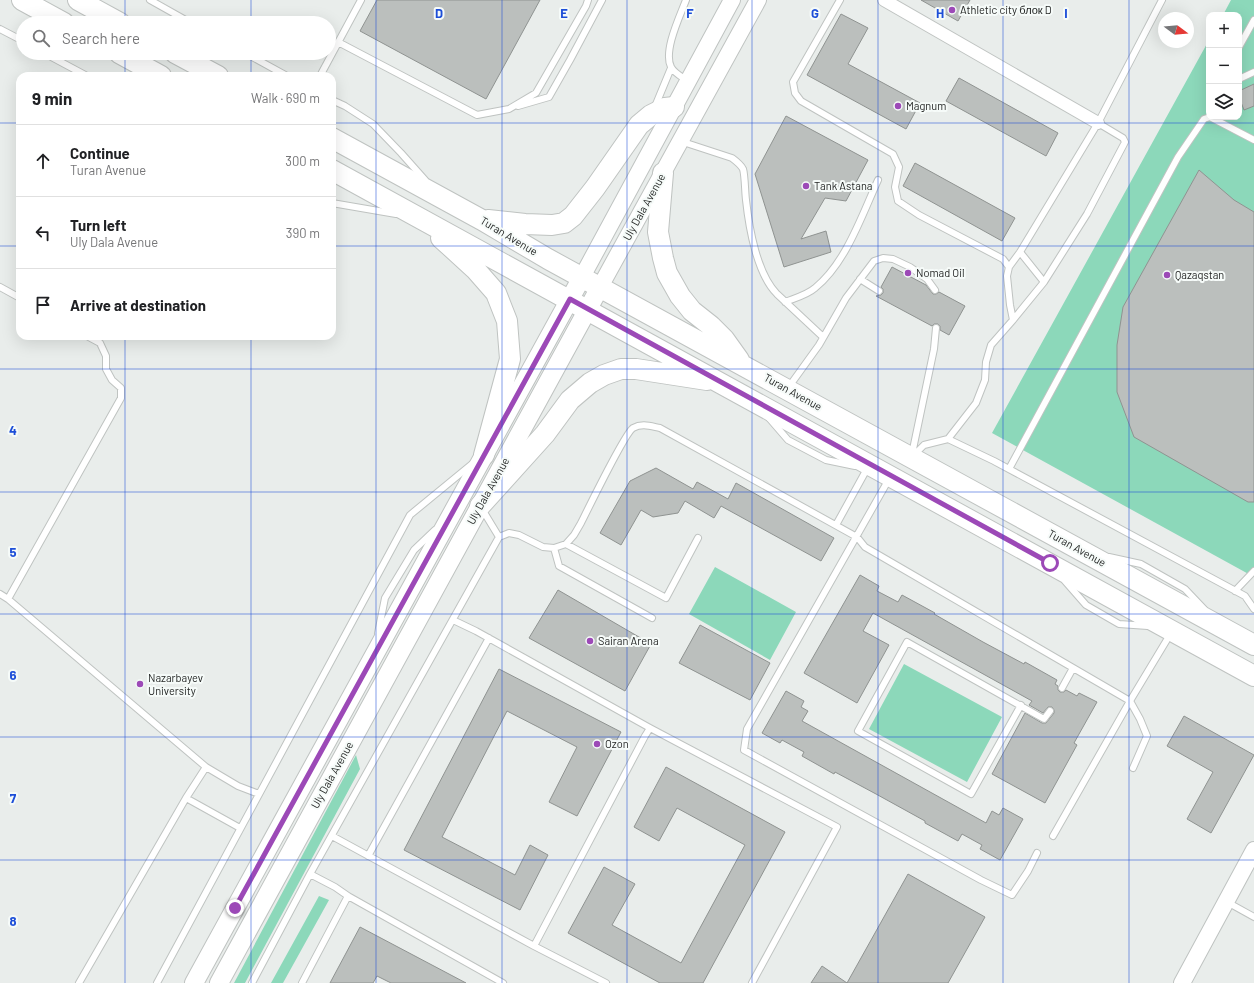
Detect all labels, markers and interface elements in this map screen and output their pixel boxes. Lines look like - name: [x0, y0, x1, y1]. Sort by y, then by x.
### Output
- place label: Athletic city блок D: [960, 3, 1052, 16]
- text: D: [435, 5, 443, 21]
- text: E: [560, 5, 568, 21]
- text: F: [686, 5, 694, 21]
- text: G: [811, 5, 819, 21]
- text: H: [936, 5, 944, 21]
- marker: Athletic city блок D: [947, 5, 957, 15]
- text: I: [1064, 5, 1068, 21]
- north arrow: [1158, 12, 1194, 48]
- map controls: [1206, 12, 1242, 120]
- button: +: [1206, 12, 1242, 48]
- search box: [16, 16, 336, 60]
- icon: search: [30, 27, 52, 49]
- text: Search here: [62, 29, 140, 47]
- button: −: [1206, 48, 1242, 84]
- button: layers: [1206, 84, 1242, 120]
- text: 9 min: [32, 88, 72, 108]
- text: Walk · 690 m: [251, 90, 320, 106]
- place label: Magnum: [906, 99, 946, 112]
- marker: Magnum: [893, 101, 903, 111]
- text: Continue: [70, 144, 130, 162]
- icon: ahead: [32, 150, 54, 172]
- text: 300 m: [285, 153, 320, 169]
- text: Turan Avenue: [70, 162, 146, 178]
- street label: Uly Dala Avenue: [620, 171, 667, 243]
- place label: Tank Astana: [814, 179, 872, 192]
- marker: Tank Astana: [801, 181, 811, 191]
- street label: Turan Avenue: [478, 213, 540, 258]
- text: Turn left: [70, 216, 126, 234]
- icon: left: [32, 222, 54, 244]
- text: 390 m: [286, 225, 320, 241]
- text: Uly Dala Avenue: [70, 234, 158, 250]
- place label: Nomad Oil: [916, 266, 965, 279]
- marker: Nomad Oil: [903, 268, 913, 278]
- place label: Qazaqstan: [1175, 268, 1224, 281]
- marker: Qazaqstan: [1162, 270, 1172, 280]
- icon: arrive: [32, 294, 54, 316]
- text: Arrive at destination: [70, 296, 206, 314]
- street label: Turan Avenue: [762, 370, 825, 413]
- text: 4: [9, 422, 17, 438]
- street label: Uly Dala Avenue: [464, 455, 511, 527]
- street label: Turan Avenue: [1046, 526, 1109, 569]
- text: 5: [9, 544, 17, 560]
- route start: [1041, 554, 1059, 572]
- place label: Sairan Arena: [598, 634, 659, 647]
- marker: Sairan Arena: [585, 636, 595, 646]
- text: 6: [10, 667, 17, 683]
- place label: Nazarbayev University: [148, 671, 203, 697]
- marker: Nazarbayev University: [135, 679, 145, 689]
- place label: Ozon: [605, 737, 629, 750]
- street label: Uly Dala Avenue: [308, 739, 355, 811]
- marker: Ozon: [592, 739, 602, 749]
- text: 7: [10, 790, 17, 806]
- route end: [226, 899, 244, 917]
- text: 8: [9, 913, 17, 929]

